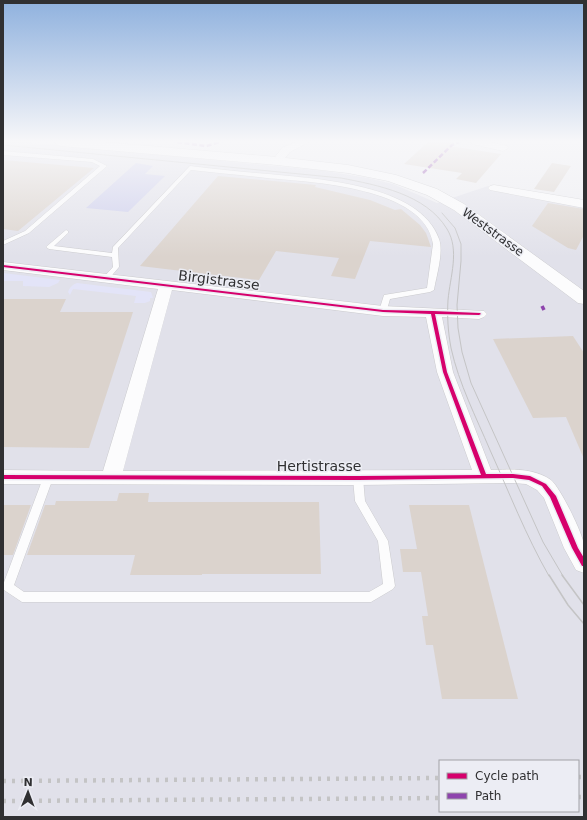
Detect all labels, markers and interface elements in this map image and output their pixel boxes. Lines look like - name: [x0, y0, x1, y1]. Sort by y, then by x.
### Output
- street label: Weststrasse: [460, 205, 526, 259]
- street label: Birgistrasse: [177, 267, 261, 293]
- street label: Hertistrasse: [277, 458, 361, 474]
- legend: [439, 760, 579, 812]
- text: Cycle path: [475, 769, 539, 783]
- north arrow: [8, 772, 48, 812]
- text: N: [23, 776, 33, 789]
- text: Path: [475, 789, 501, 803]

